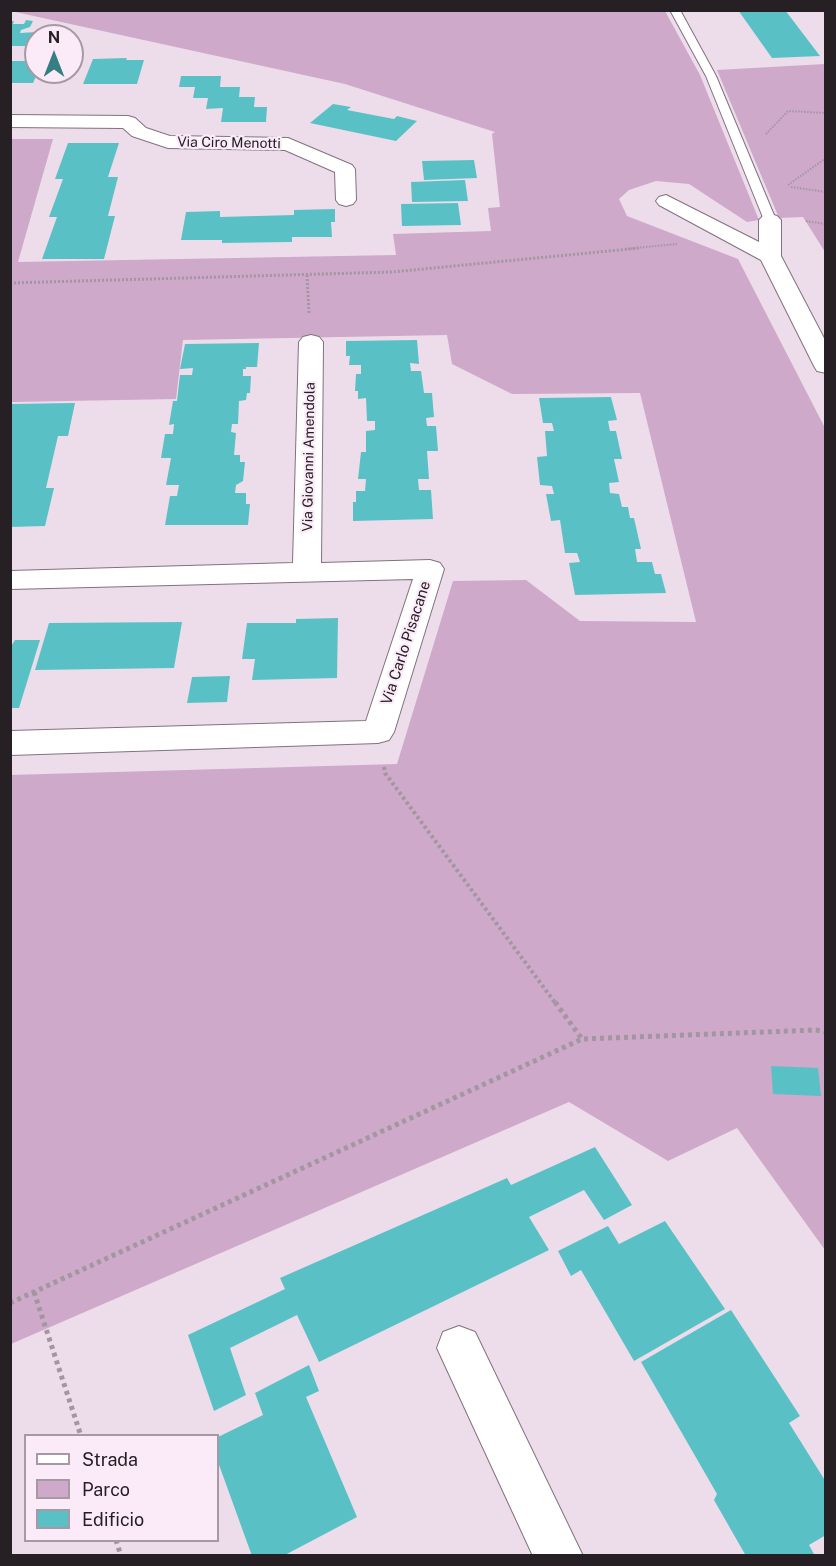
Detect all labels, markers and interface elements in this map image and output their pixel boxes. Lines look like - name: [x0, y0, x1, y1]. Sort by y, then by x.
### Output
- north arrow: [24, 24, 84, 84]
- text: N: [48, 28, 60, 47]
- street label: Via Ciro Menotti: [177, 134, 281, 152]
- street label: Via Giovanni Amendola: [299, 382, 319, 532]
- street label: Via Carlo Pisacane: [377, 579, 435, 707]
- legend: [24, 1434, 219, 1542]
- text: Strada: [82, 1449, 138, 1470]
- text: Parco: [82, 1479, 130, 1500]
- text: Edificio: [82, 1509, 144, 1530]

